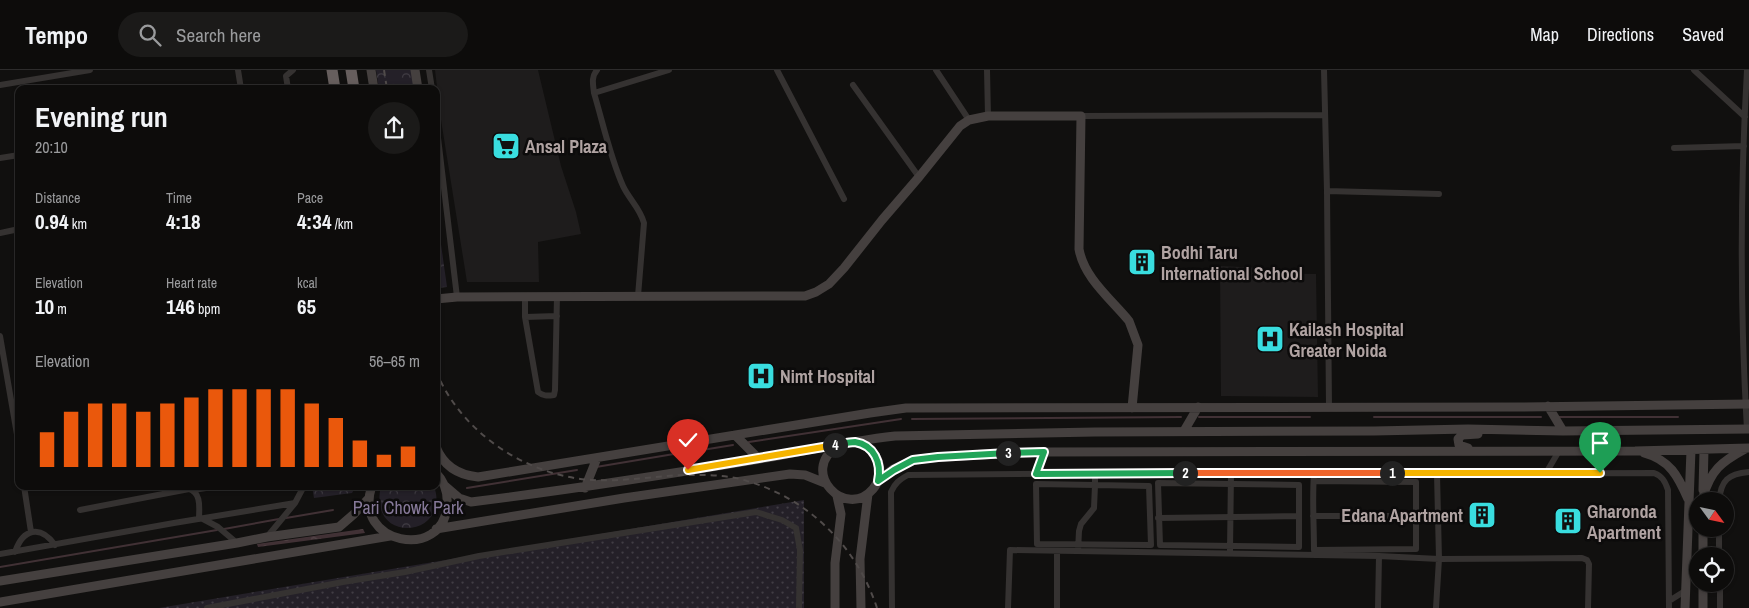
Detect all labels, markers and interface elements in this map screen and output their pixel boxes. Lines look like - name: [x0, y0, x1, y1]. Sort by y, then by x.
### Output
- search box: [118, 12, 468, 57]
- text: Tempo: [25, 19, 88, 51]
- icon: search: [136, 21, 164, 49]
- text: Search here: [176, 22, 261, 48]
- text: Map: [1530, 22, 1559, 47]
- text: Directions: [1587, 22, 1654, 47]
- text: Saved: [1682, 22, 1724, 47]
- text: Evening run: [35, 98, 168, 136]
- button: share: [368, 102, 420, 154]
- supermarket icon: Ansal Plaza: [491, 131, 521, 161]
- place label: Ansal Plaza: [525, 134, 608, 159]
- text: 20:10: [35, 136, 68, 158]
- text: Distance: [35, 189, 80, 207]
- text: Time: [166, 189, 192, 207]
- text: Pace: [297, 189, 323, 207]
- text: 0.94: [35, 207, 69, 236]
- text: 4:18: [166, 207, 200, 236]
- text: 4:34: [297, 207, 331, 236]
- text: km: [69, 215, 87, 233]
- text: /km: [331, 215, 353, 233]
- place label: Bodhi Taru International School: [1161, 240, 1303, 286]
- building icon: Bodhi Taru International School: [1127, 247, 1157, 277]
- text: Elevation: [35, 274, 83, 292]
- text: Heart rate: [166, 274, 217, 292]
- text: kcal: [297, 274, 317, 292]
- text: 10: [35, 292, 54, 321]
- text: 146: [166, 292, 195, 321]
- text: 65: [297, 292, 316, 321]
- text: m: [54, 300, 67, 318]
- text: bpm: [195, 300, 220, 318]
- place label: Kailash Hospital Greater Noida: [1289, 317, 1404, 363]
- hospital icon: Kailash Hospital Greater Noida: [1255, 324, 1285, 354]
- text: Elevation: [35, 350, 90, 372]
- text: 56–65 m: [369, 350, 420, 372]
- hospital icon: Nimt Hospital: [746, 361, 776, 391]
- place label: Nimt Hospital: [780, 364, 875, 389]
- pin: [667, 419, 709, 470]
- pin: [1579, 422, 1621, 473]
- icon: check: [674, 426, 702, 454]
- icon: arrive: [1586, 429, 1614, 457]
- pin: 4: [822, 432, 848, 458]
- text: 4: [832, 436, 839, 454]
- pin: 3: [996, 440, 1020, 466]
- text: 3: [1005, 444, 1012, 462]
- pin: 2: [1172, 460, 1198, 486]
- pin: 1: [1380, 460, 1404, 486]
- text: 2: [1182, 464, 1189, 482]
- text: 1: [1389, 464, 1396, 482]
- north arrow: [1689, 492, 1734, 538]
- map controls: [1689, 492, 1734, 592]
- park label: Pari Chowk Park: [353, 495, 464, 520]
- place label: Gharonda Apartment: [1587, 499, 1661, 545]
- building icon: Edana Apartment: [1467, 500, 1497, 530]
- place label: Edana Apartment: [1341, 503, 1463, 528]
- building icon: Gharonda Apartment: [1553, 506, 1583, 536]
- button: locate: [1689, 547, 1734, 592]

